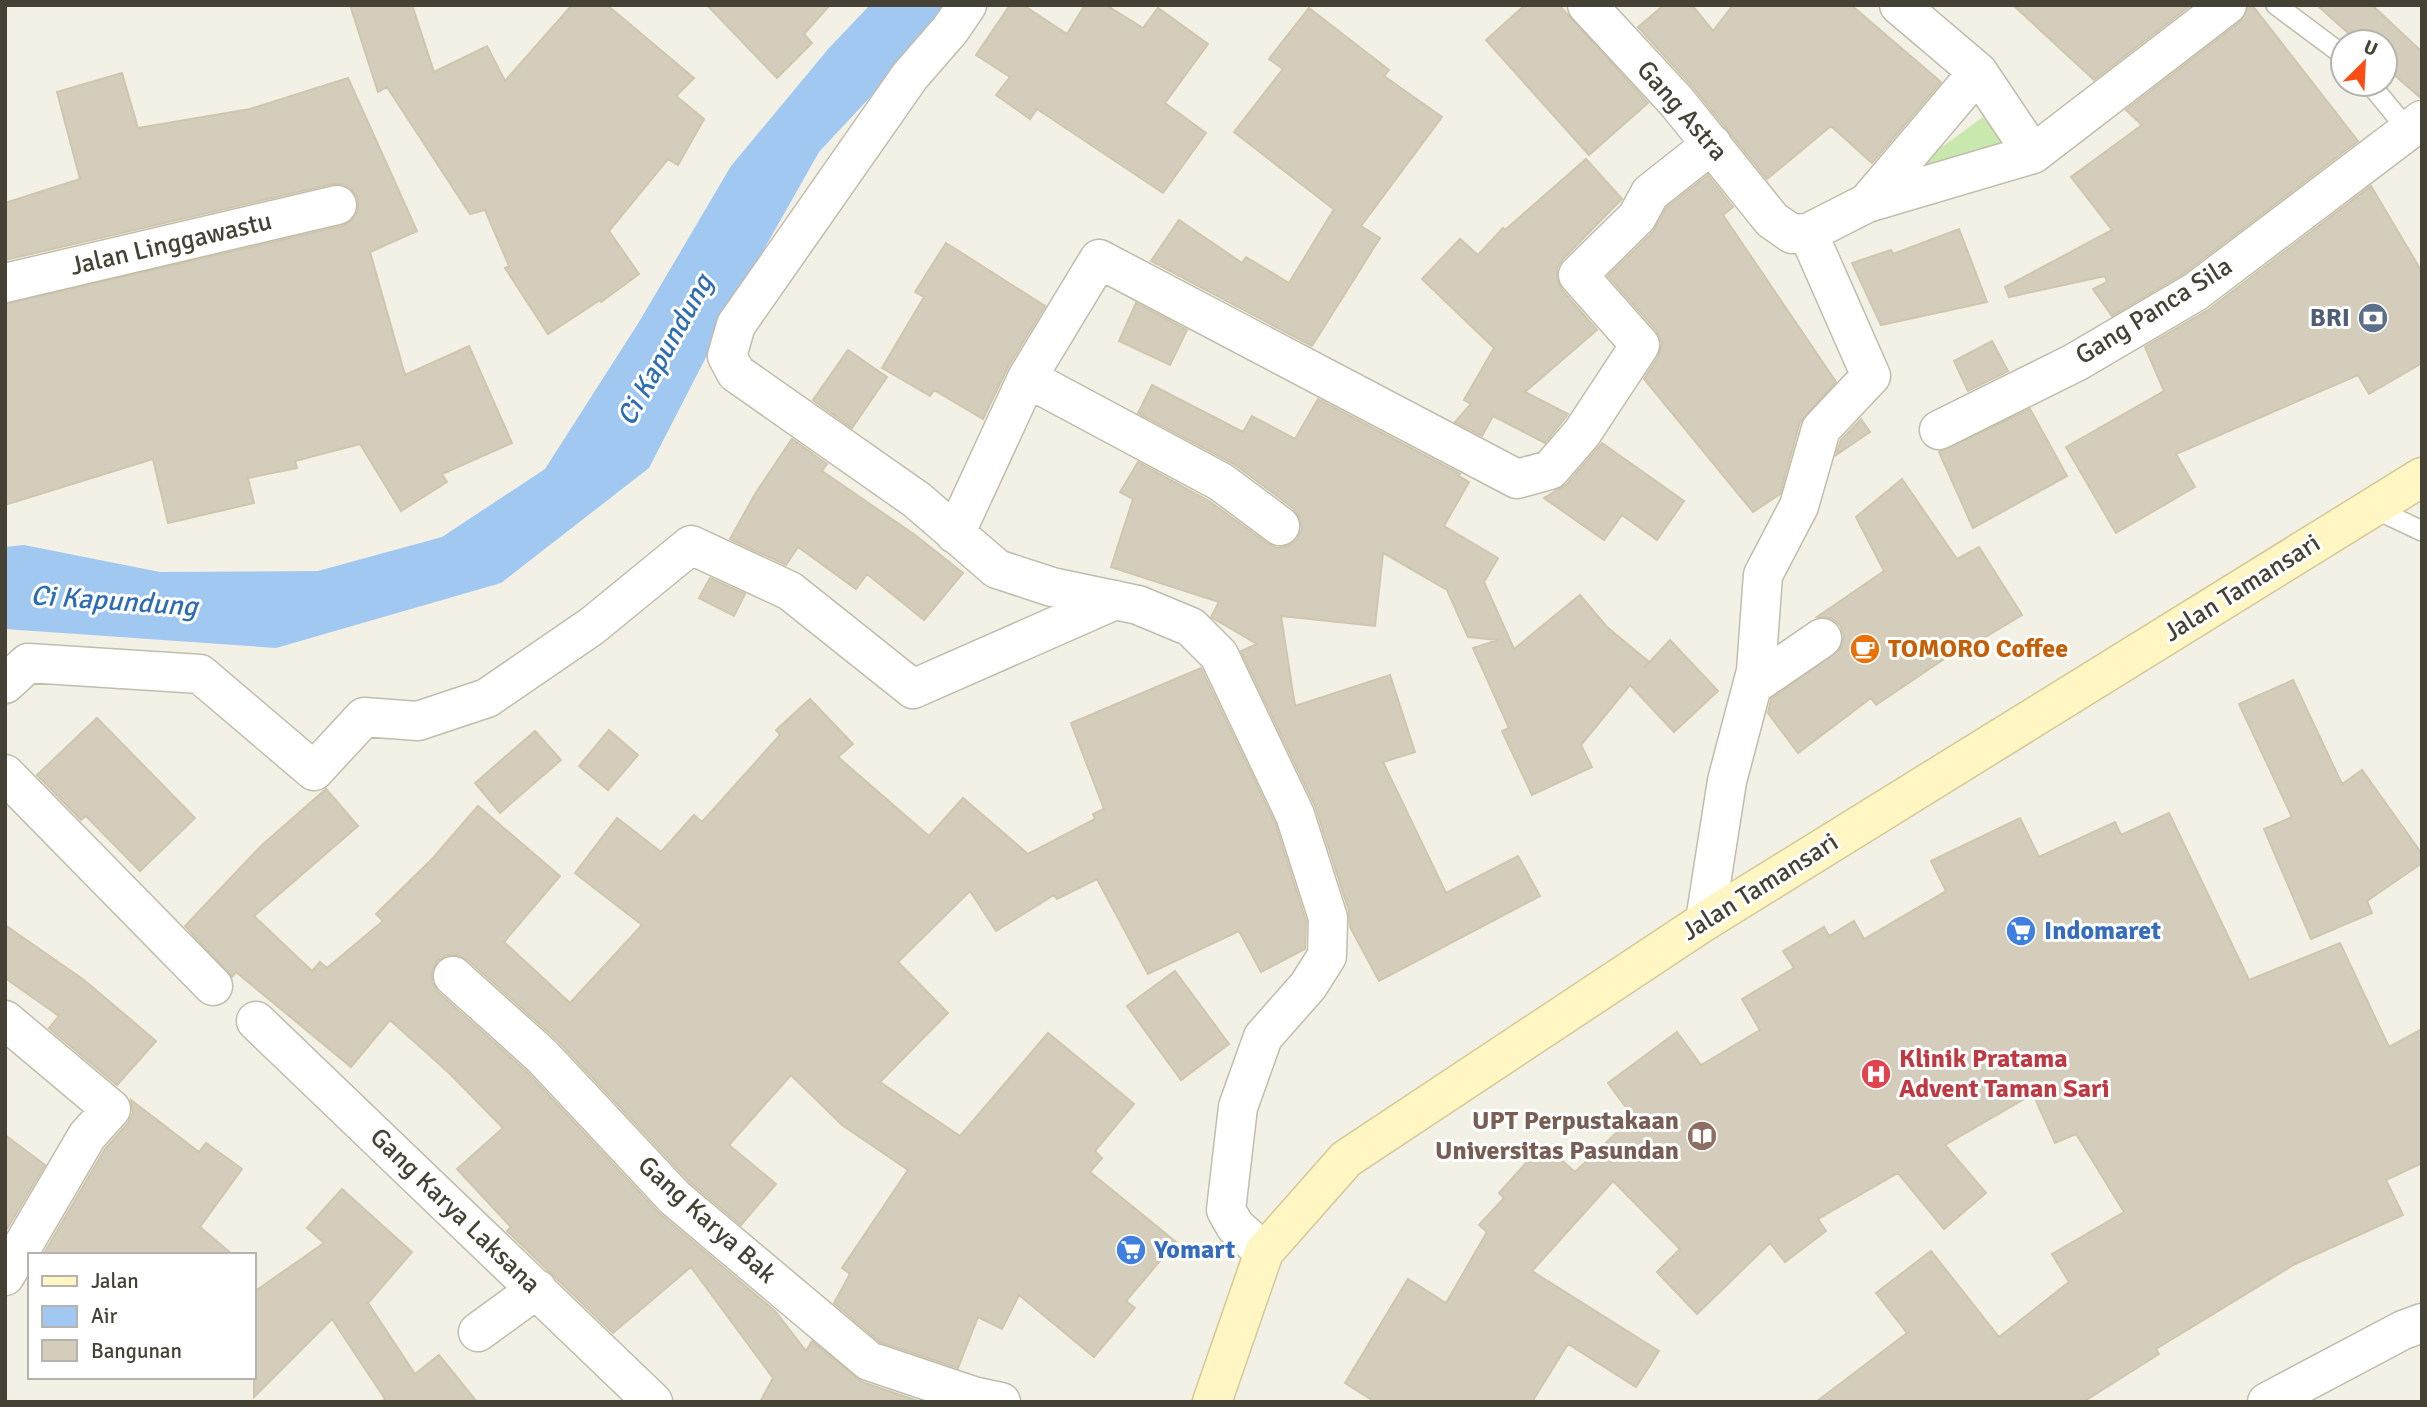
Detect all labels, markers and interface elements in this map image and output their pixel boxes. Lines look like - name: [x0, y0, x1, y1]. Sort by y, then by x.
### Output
- north arrow: [2329, 28, 2399, 98]
- text: U: [2360, 35, 2381, 62]
- street label: Gang Astra: [1630, 54, 1734, 168]
- street label: Jalan Linggawastu: [67, 205, 275, 283]
- street label: Gang Panca Sila: [2070, 250, 2238, 372]
- water label: Ci Kapundung: [610, 267, 721, 431]
- bank icon: BRI: [2356, 301, 2390, 335]
- place label: BRI: [2310, 302, 2350, 334]
- street label: Jalan Tamansari: [2158, 527, 2326, 649]
- water label: Ci Kapundung: [29, 578, 201, 624]
- cafe icon: TOMORO Coffee: [1848, 632, 1882, 666]
- place label: TOMORO Coffee: [1888, 633, 2068, 665]
- street label: Jalan Tamansari: [1676, 826, 1844, 948]
- supermarket icon: Indomaret: [2004, 914, 2038, 948]
- place label: Indomaret: [2044, 915, 2161, 947]
- place label: Klinik Pratama Advent Taman Sari: [1899, 1043, 2110, 1105]
- hospital icon: Klinik Pratama Advent Taman Sari: [1859, 1057, 1893, 1091]
- place label: UPT Perpustakaan Universitas Pasundan: [1435, 1105, 1679, 1167]
- library icon: UPT Perpustakaan Universitas Pasundan: [1685, 1119, 1719, 1153]
- street label: Gang Karya Laksana: [363, 1121, 547, 1301]
- street label: Gang Karya Bak: [631, 1150, 783, 1290]
- supermarket icon: Yomart: [1114, 1233, 1148, 1267]
- place label: Yomart: [1153, 1234, 1236, 1266]
- legend: [28, 1253, 256, 1379]
- text: Jalan: [91, 1268, 139, 1294]
- text: Air: [91, 1303, 118, 1329]
- text: Bangunan: [91, 1338, 182, 1364]

